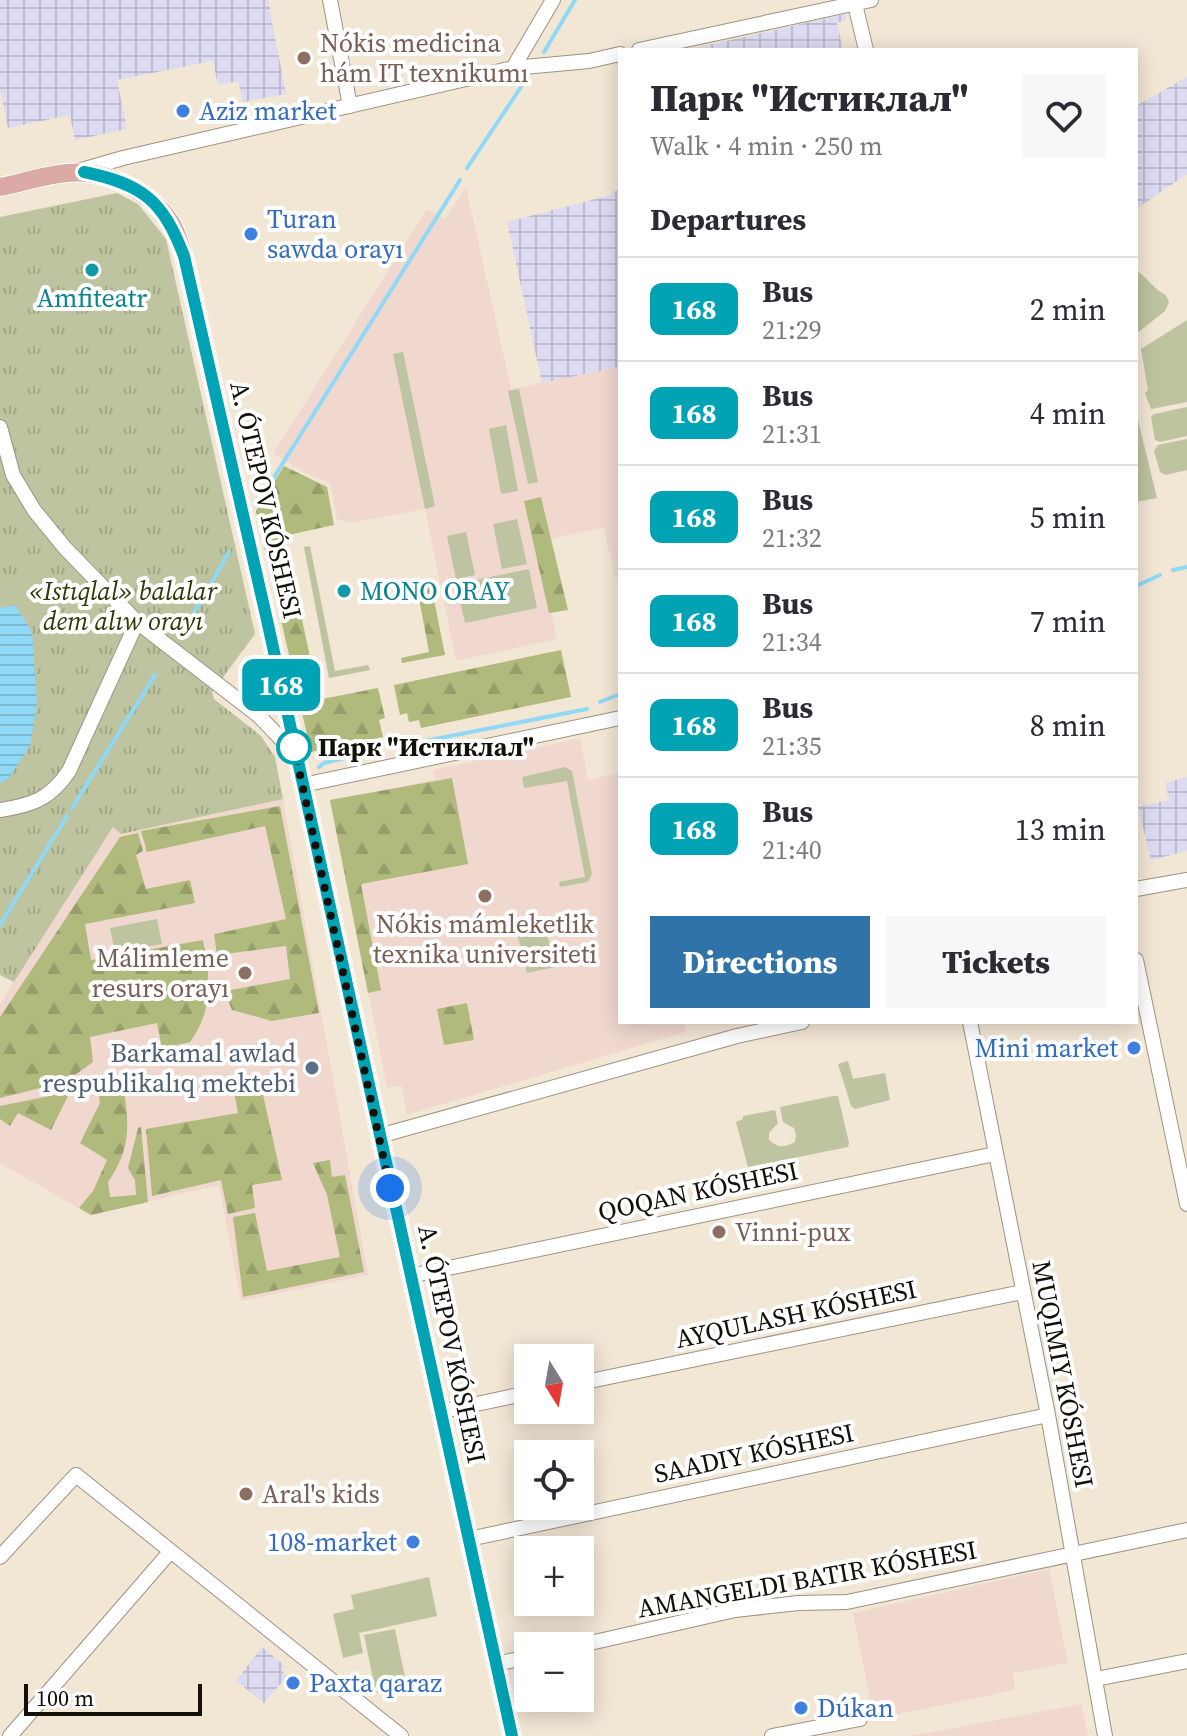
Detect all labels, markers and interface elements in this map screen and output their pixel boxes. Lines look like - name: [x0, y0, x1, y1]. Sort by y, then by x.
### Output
- place label: Nókis medicina hám IT texnikumı: [320, 25, 529, 91]
- marker: Nókis medicina hám IT texnikumı: [295, 49, 313, 67]
- text: Парк "Истиклал": [650, 72, 969, 124]
- button: heart: [1022, 74, 1106, 158]
- place label: Aziz market: [199, 93, 337, 129]
- marker: Aziz market: [174, 102, 192, 120]
- text: Walk · 4 min · 250 m: [650, 128, 883, 164]
- text: Departures: [650, 199, 806, 240]
- place label: Turan sawda orayı: [267, 201, 403, 267]
- marker: Turan sawda orayı: [242, 225, 260, 243]
- marker: Amfiteatr: [83, 261, 101, 279]
- text: Bus: [762, 271, 813, 312]
- place label: Amfiteatr: [37, 280, 147, 316]
- text: 2 min: [1030, 289, 1106, 330]
- text: 168: [671, 290, 717, 328]
- text: 21:29: [762, 312, 822, 348]
- text: Bus: [762, 375, 813, 416]
- street label: A. ÓTEPOV KÓSHESI: [221, 378, 311, 622]
- text: 4 min: [1030, 393, 1106, 434]
- text: 168: [671, 394, 717, 432]
- text: 21:31: [762, 416, 822, 452]
- text: Bus: [762, 479, 813, 520]
- text: 5 min: [1030, 497, 1106, 538]
- text: 168: [671, 498, 717, 536]
- text: 21:32: [762, 520, 822, 556]
- park label: «Istıqlal» balalar dem alıw orayı: [29, 573, 218, 639]
- place label: MONO ORAY: [360, 573, 511, 609]
- marker: MONO ORAY: [335, 582, 353, 600]
- text: Bus: [762, 583, 813, 624]
- text: 7 min: [1030, 601, 1106, 642]
- text: 168: [671, 602, 717, 640]
- text: 21:34: [762, 624, 822, 660]
- line badge: 168: [235, 659, 327, 711]
- text: 168: [258, 666, 304, 704]
- text: Bus: [762, 687, 813, 728]
- text: 8 min: [1030, 705, 1106, 746]
- text: 168: [671, 706, 717, 744]
- text: 21:35: [762, 728, 822, 764]
- place label: Парк "Истиклал": [318, 729, 534, 765]
- marker: Парк "Истиклал": [277, 730, 311, 764]
- text: Bus: [762, 791, 813, 832]
- text: 13 min: [1015, 809, 1106, 850]
- text: 168: [671, 810, 717, 848]
- text: 21:40: [762, 832, 822, 868]
- marker: Nókis mámleketlik texnika universiteti: [476, 887, 494, 905]
- place label: Nókis mámleketlik texnika universiteti: [373, 906, 597, 972]
- button: Directions: [650, 916, 870, 1008]
- button: Tickets: [886, 916, 1106, 1008]
- place label: Málimleme resurs orayı: [91, 940, 229, 1006]
- marker: Málimleme resurs orayı: [236, 964, 254, 982]
- place label: Mini market: [975, 1030, 1119, 1066]
- place label: Barkamal awlad respublikalıq mektebi: [42, 1035, 296, 1101]
- marker: Mini market: [1125, 1039, 1143, 1057]
- marker: Barkamal awlad respublikalıq mektebi: [303, 1059, 321, 1077]
- street label: QOQAN KÓSHESI: [595, 1152, 801, 1230]
- your location: [370, 1168, 410, 1208]
- place label: Vinni-pux: [735, 1214, 851, 1250]
- street label: A. ÓTEPOV KÓSHESI: [409, 1222, 495, 1466]
- marker: Vinni-pux: [710, 1223, 728, 1241]
- street label: MUQIMIY KÓSHESI: [1023, 1257, 1103, 1491]
- street label: AYQULASH KÓSHESI: [672, 1271, 920, 1357]
- north arrow: [514, 1344, 594, 1424]
- map controls: [514, 1344, 594, 1712]
- street label: SAADIY KÓSHESI: [651, 1414, 857, 1492]
- button: locate: [514, 1440, 594, 1520]
- place label: Aral's kids: [262, 1476, 380, 1512]
- marker: Aral's kids: [237, 1485, 255, 1503]
- place label: 108-market: [267, 1524, 398, 1560]
- street label: AMANGELDI BATIR KÓSHESI: [634, 1531, 980, 1627]
- marker: 108-market: [404, 1533, 422, 1551]
- button: +: [514, 1536, 594, 1616]
- button: −: [514, 1632, 594, 1712]
- place label: Paxta qaraz: [309, 1665, 442, 1701]
- marker: Paxta qaraz: [284, 1674, 302, 1692]
- scale bar: [24, 1680, 202, 1716]
- text: 100 m: [36, 1683, 94, 1713]
- place label: Dúkan: [817, 1690, 894, 1726]
- marker: Dúkan: [792, 1699, 810, 1717]

